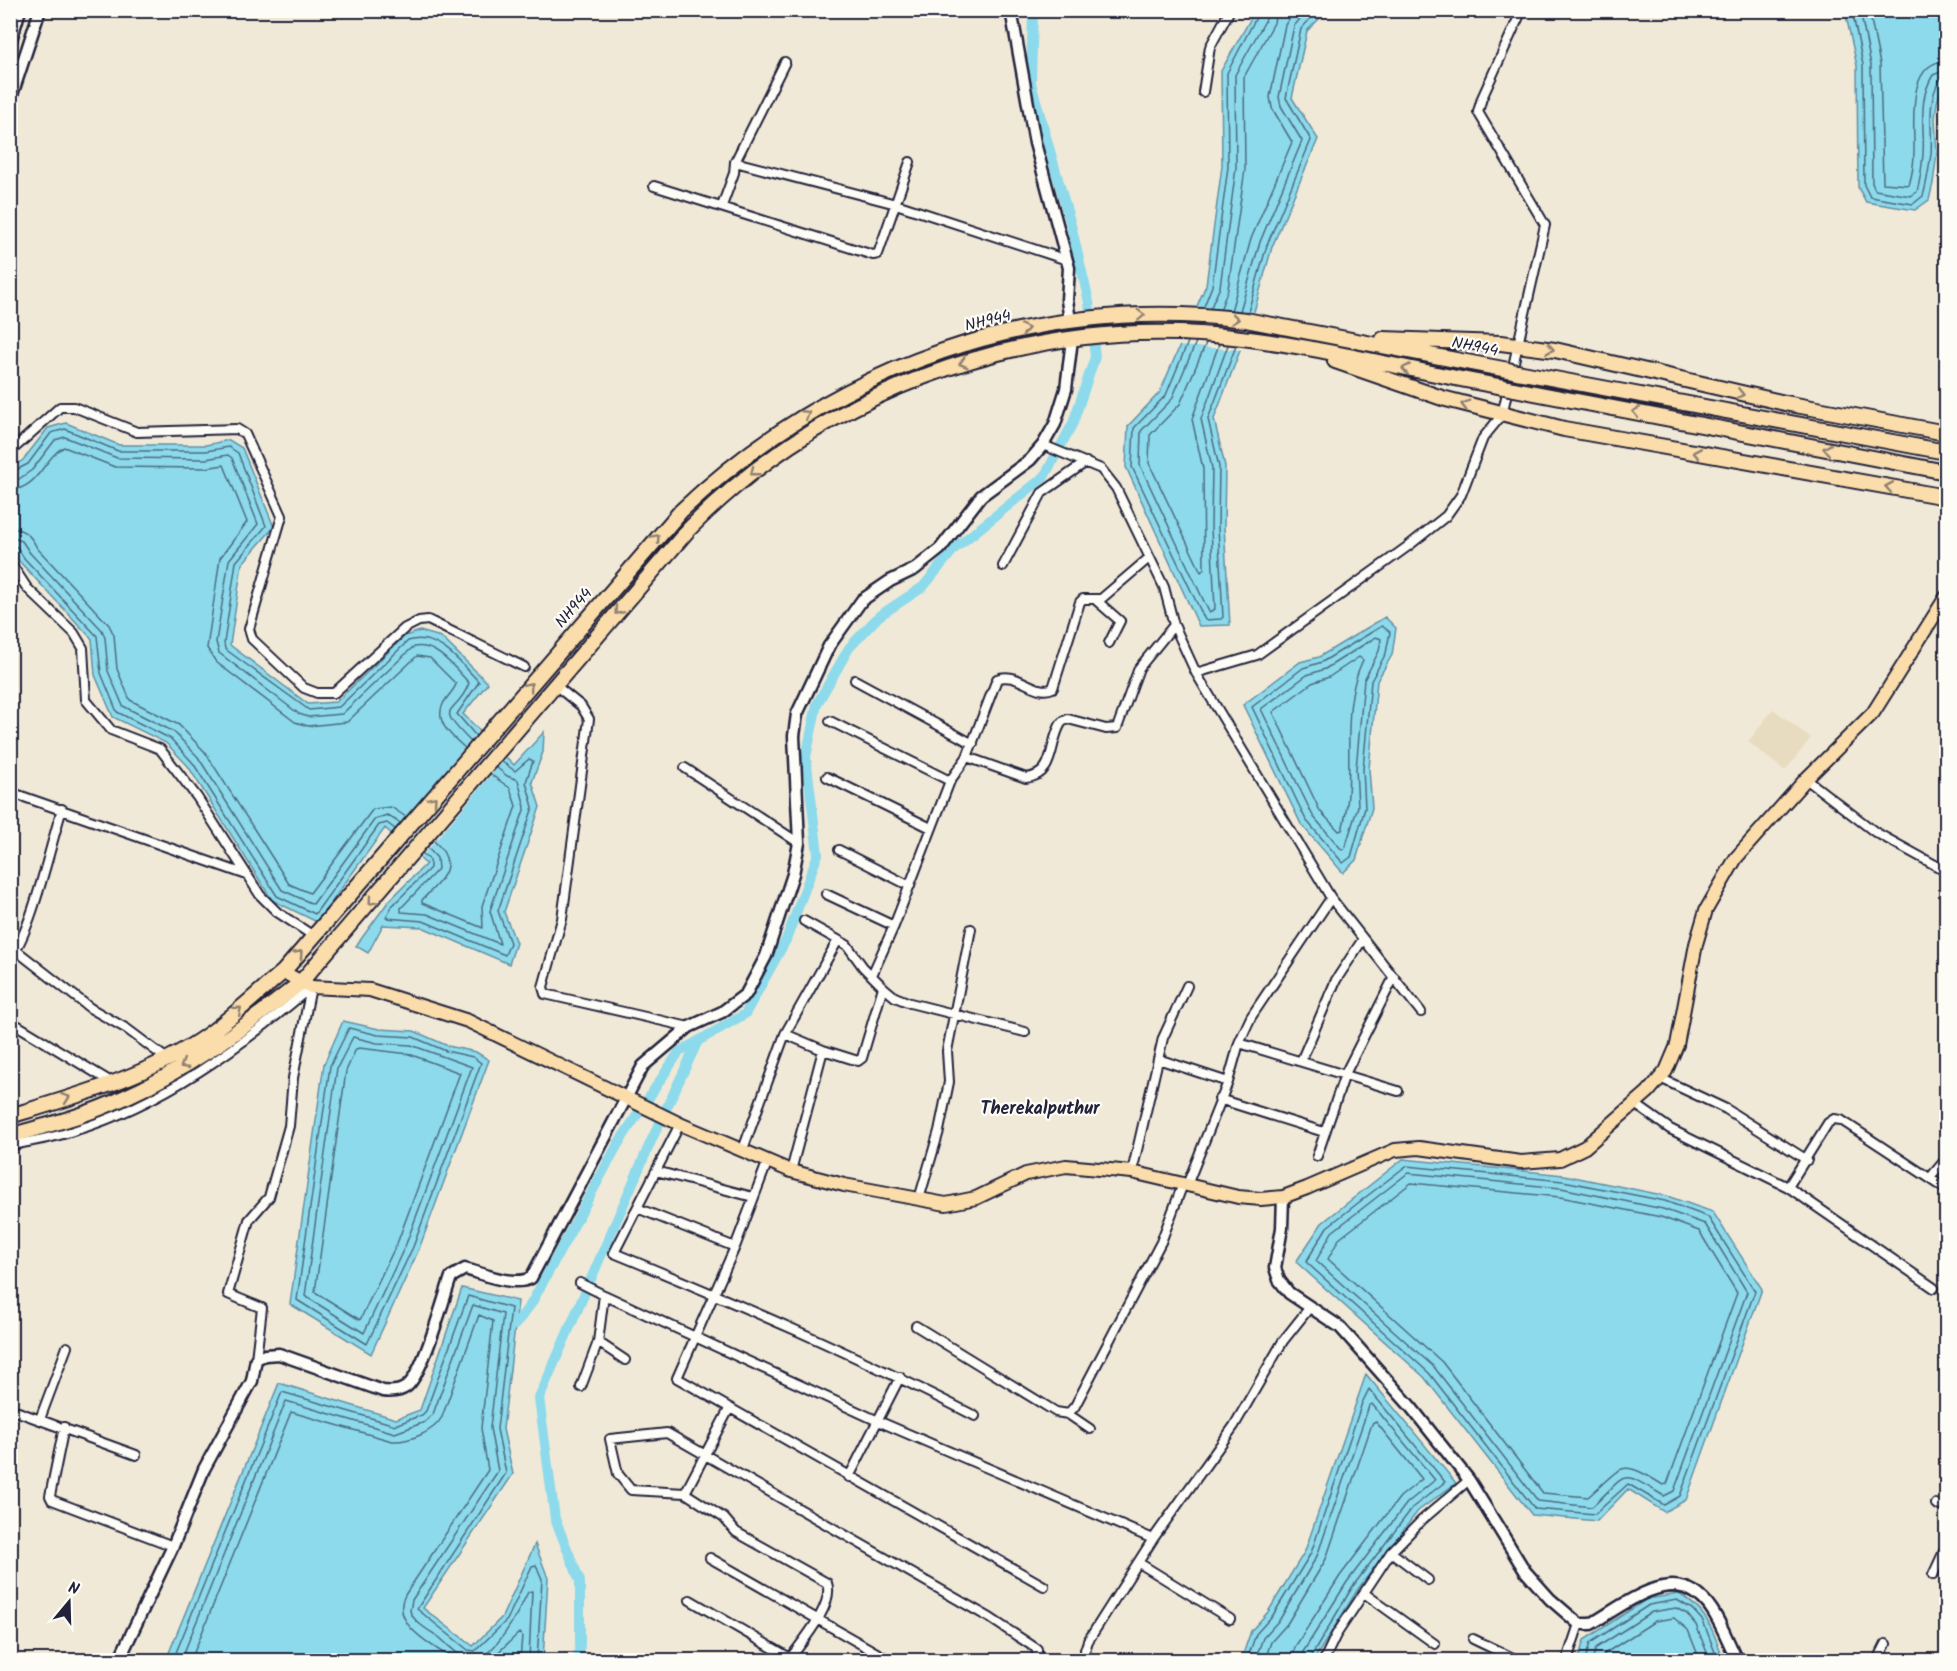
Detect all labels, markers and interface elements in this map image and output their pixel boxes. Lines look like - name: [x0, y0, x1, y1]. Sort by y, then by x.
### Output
- street label: NH944: [962, 303, 1014, 339]
- one-way arrow: [1136, 309, 1145, 322]
- one-way arrow: [1231, 312, 1240, 325]
- one-way arrow: [1020, 323, 1030, 336]
- street label: NH944: [1450, 330, 1501, 364]
- one-way arrow: [1545, 342, 1555, 355]
- one-way arrow: [958, 356, 969, 368]
- one-way arrow: [1401, 363, 1411, 376]
- one-way arrow: [1735, 386, 1745, 399]
- one-way arrow: [1460, 399, 1470, 412]
- one-way arrow: [1631, 407, 1640, 419]
- one-way arrow: [800, 410, 810, 422]
- one-way arrow: [1822, 443, 1832, 456]
- one-way arrow: [1692, 447, 1702, 460]
- one-way arrow: [750, 465, 761, 476]
- one-way arrow: [1884, 481, 1894, 494]
- one-way arrow: [649, 534, 660, 545]
- street label: NH944: [549, 582, 599, 634]
- one-way arrow: [614, 604, 625, 615]
- one-way arrow: [522, 682, 533, 693]
- one-way arrow: [426, 796, 437, 807]
- one-way arrow: [368, 894, 379, 905]
- one-way arrow: [292, 951, 303, 961]
- one-way arrow: [231, 1006, 242, 1017]
- one-way arrow: [180, 1058, 190, 1070]
- one-way arrow: [60, 1093, 71, 1106]
- district label: Therekalputhur: [981, 1095, 1101, 1124]
- north arrow: [39, 1572, 99, 1632]
- text: N: [65, 1576, 82, 1603]

